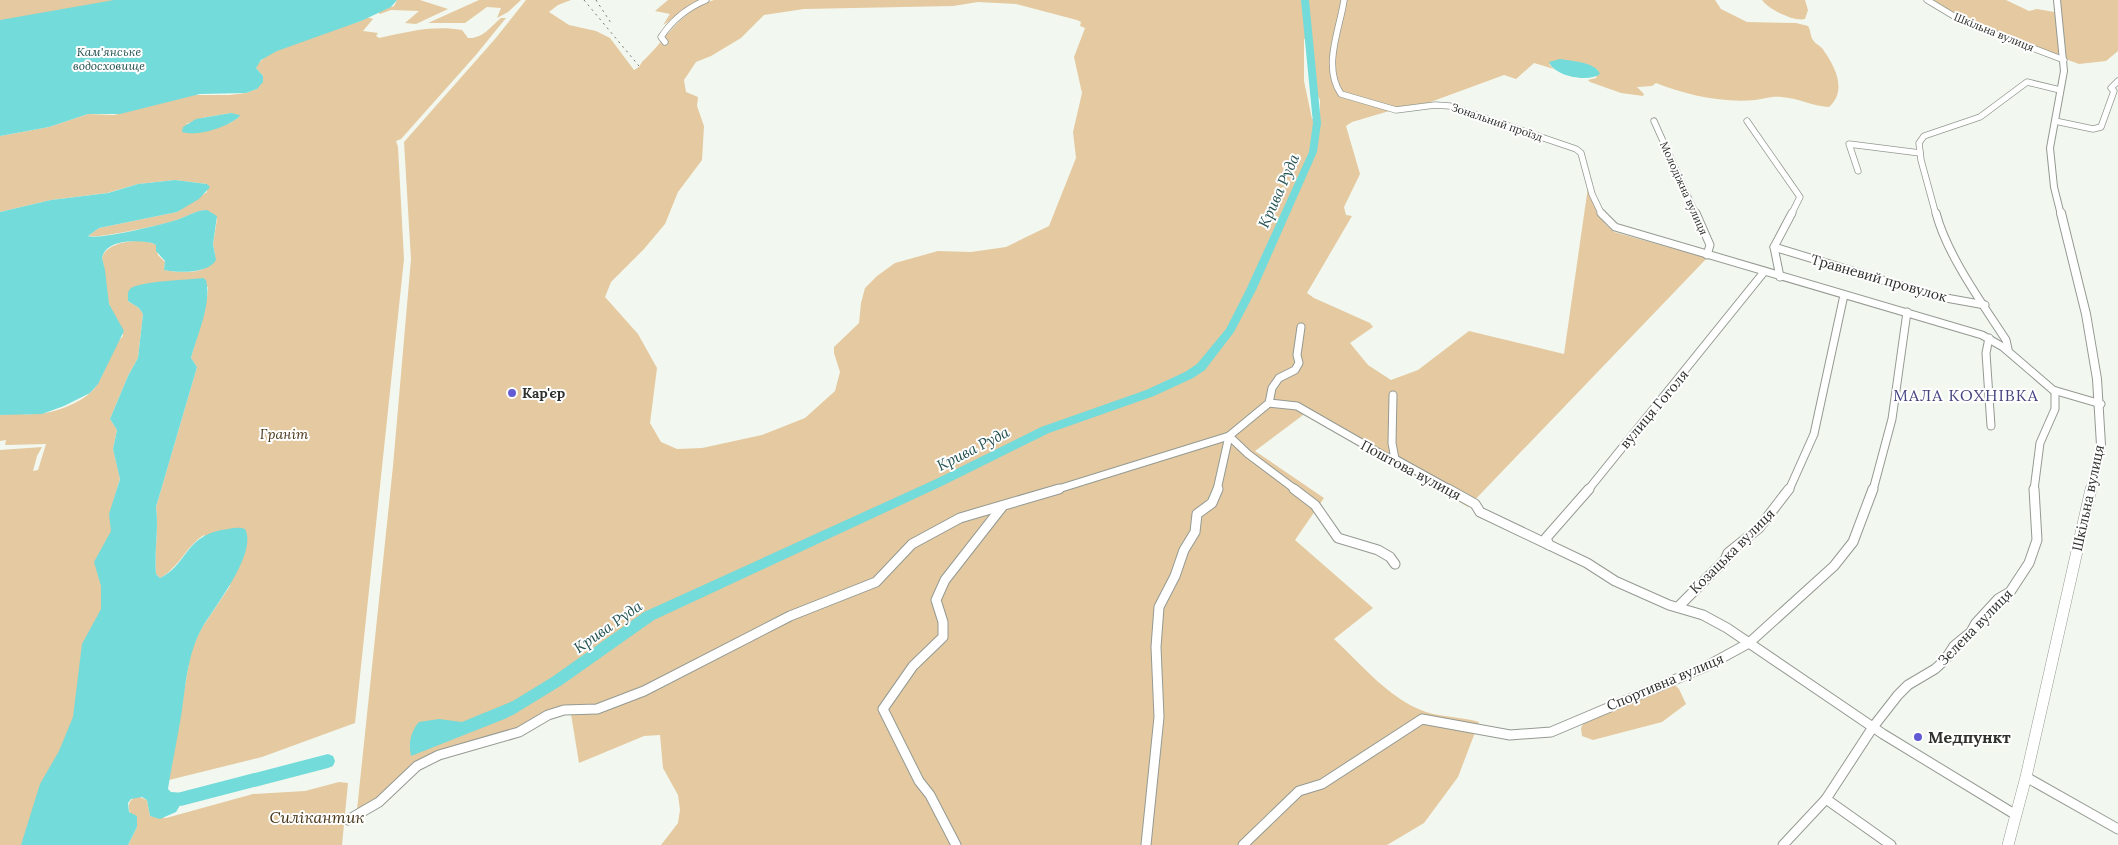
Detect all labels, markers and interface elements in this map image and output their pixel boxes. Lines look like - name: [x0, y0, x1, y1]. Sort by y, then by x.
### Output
- street label: Шкільна вулиця: [1952, 10, 2036, 54]
- water label: Кам'янське водосховище: [73, 44, 145, 73]
- street label: Зональний проїзд: [1449, 100, 1545, 144]
- street label: Молодіжна вулиця: [1657, 139, 1711, 237]
- water label: Крива Руда: [1254, 150, 1304, 231]
- street label: Травневий провулок: [1809, 250, 1949, 306]
- street label: вулиця Гоголя: [1616, 366, 1692, 452]
- place label: Кар'єр: [522, 384, 565, 402]
- district label: МАЛА КОХНІВКА: [1893, 385, 2039, 405]
- marker: Кар'єр: [506, 387, 518, 399]
- water label: Крива Руда: [933, 422, 1013, 475]
- park label: Граніт: [260, 425, 309, 443]
- street label: Поштова вулиця: [1358, 436, 1464, 504]
- street label: Шкільна вулиця: [2068, 443, 2108, 553]
- street label: Козацька вулиця: [1686, 505, 1778, 597]
- street label: Зелена вулиця: [1934, 585, 2016, 669]
- water label: Крива Руда: [570, 596, 646, 657]
- street label: Спортивна вулиця: [1604, 649, 1726, 715]
- place label: Медпункт: [1928, 727, 2011, 747]
- marker: Медпункт: [1912, 731, 1924, 743]
- park label: Силікантик: [269, 807, 365, 827]

